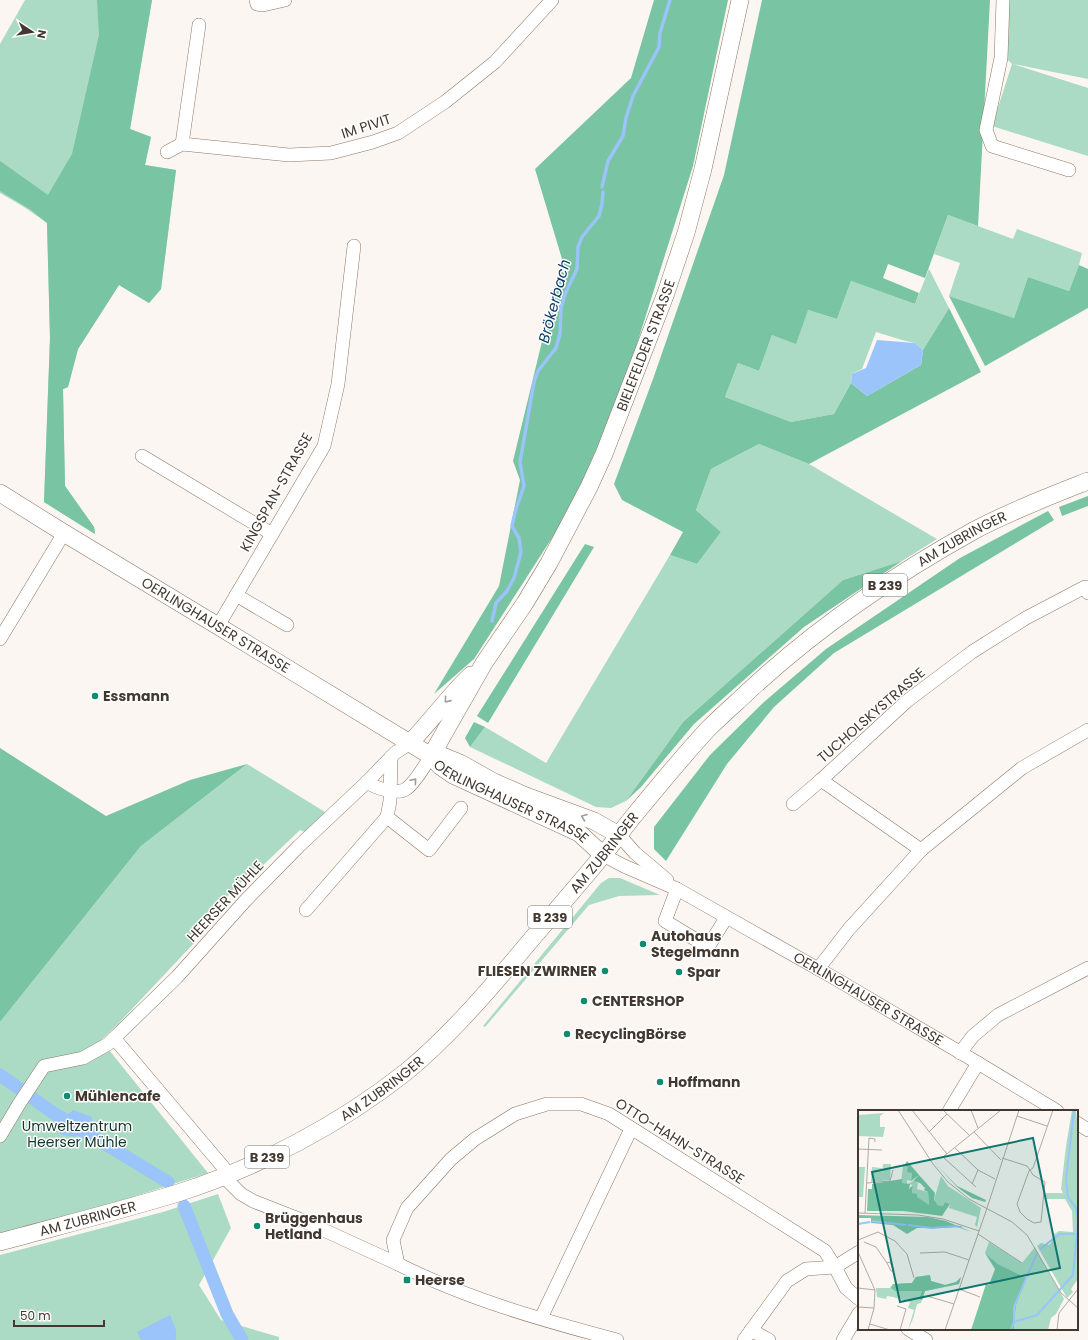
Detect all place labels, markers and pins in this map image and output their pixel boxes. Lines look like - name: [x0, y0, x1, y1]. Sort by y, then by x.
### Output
- place label: Essmann: [103, 686, 169, 706]
- marker: Essmann: [90, 691, 100, 701]
- place label: Autohaus Stegelmann: [651, 926, 739, 962]
- marker: Autohaus Stegelmann: [638, 939, 648, 949]
- place label: FLIESEN ZWIRNER: [478, 961, 597, 981]
- place label: Spar: [687, 962, 721, 982]
- marker: FLIESEN ZWIRNER: [600, 966, 610, 976]
- marker: Spar: [674, 967, 684, 977]
- place label: CENTERSHOP: [592, 991, 685, 1011]
- marker: CENTERSHOP: [579, 996, 589, 1006]
- place label: RecyclingBörse: [575, 1024, 687, 1044]
- marker: RecyclingBörse: [562, 1029, 572, 1039]
- place label: Hoffmann: [668, 1072, 740, 1092]
- marker: Hoffmann: [655, 1077, 665, 1087]
- place label: Mühlencafe: [75, 1086, 161, 1106]
- marker: Mühlencafe: [62, 1091, 72, 1101]
- place label: Brüggenhaus Hetland: [265, 1208, 363, 1244]
- marker: Brüggenhaus Hetland: [252, 1221, 262, 1231]
- place label: Heerse: [415, 1270, 465, 1290]
- marker: Heerse: [402, 1275, 412, 1285]

